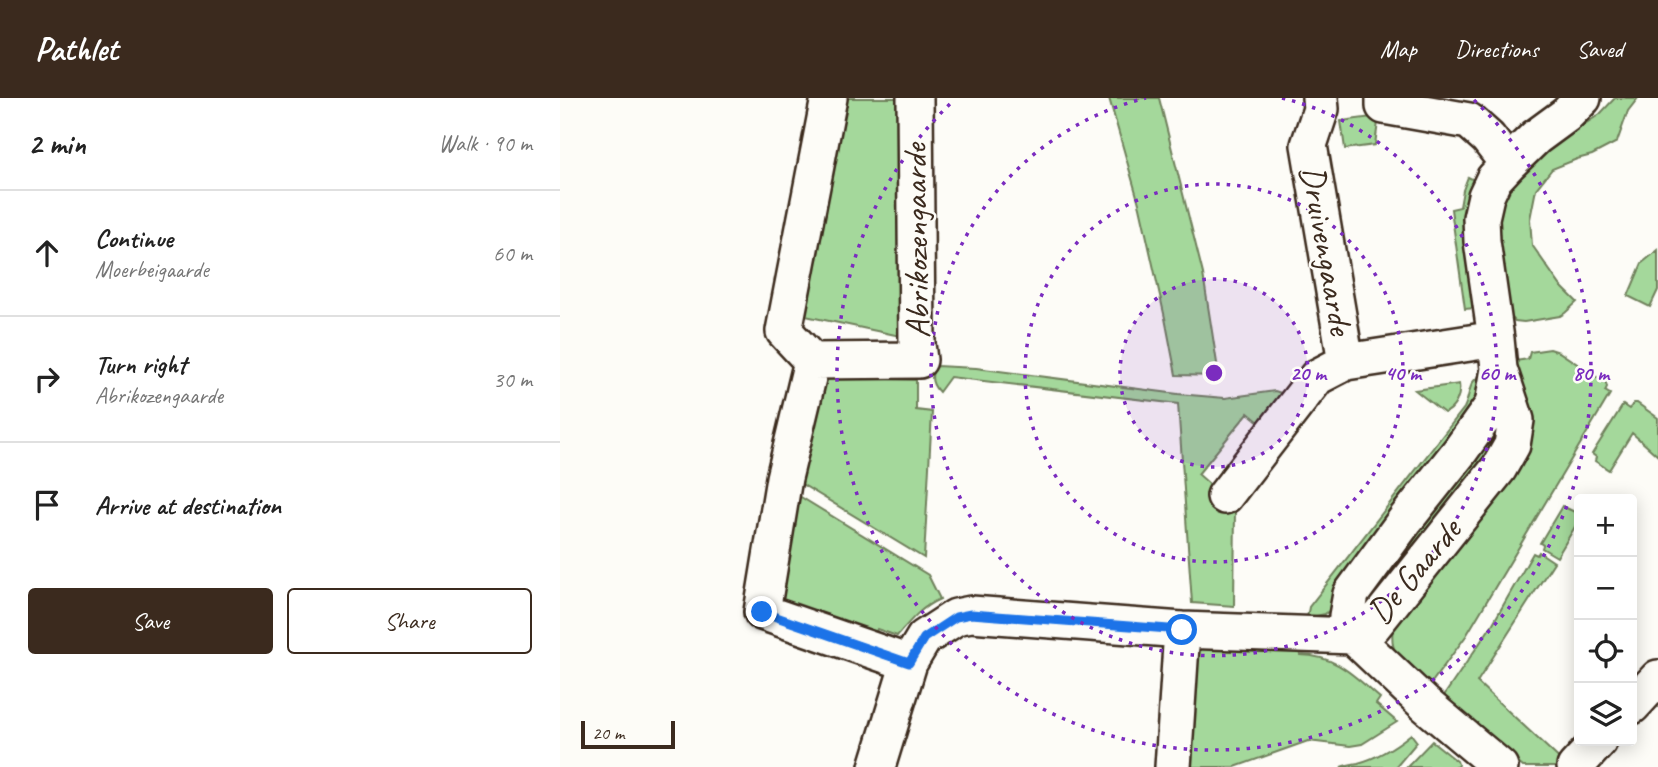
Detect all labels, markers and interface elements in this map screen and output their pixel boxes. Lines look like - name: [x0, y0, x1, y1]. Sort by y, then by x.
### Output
- text: Pathlet: [35, 28, 118, 70]
- text: Map: [1380, 34, 1417, 64]
- text: Directions: [1455, 34, 1538, 64]
- text: Saved: [1576, 34, 1623, 64]
- text: 2 min: [28, 125, 85, 163]
- text: Walk · 90 m: [439, 129, 532, 158]
- street label: Abrikozengaarde: [892, 141, 940, 339]
- street label: Druivengaarde: [1290, 162, 1364, 341]
- text: Continue: [95, 222, 173, 255]
- icon: ahead: [28, 234, 66, 272]
- text: 60 m: [493, 239, 532, 268]
- text: Moerbeigaarde: [95, 255, 209, 284]
- text: Turn right: [95, 348, 186, 381]
- icon: right: [28, 360, 66, 398]
- text: 20 m: [1290, 360, 1328, 386]
- text: 40 m: [1385, 360, 1423, 386]
- text: 60 m: [1479, 360, 1517, 386]
- text: 80 m: [1573, 360, 1611, 386]
- centre of rings: [1202, 361, 1226, 385]
- text: 30 m: [493, 365, 532, 394]
- text: Abrikozengaarde: [95, 381, 223, 410]
- icon: arrive: [28, 486, 66, 524]
- text: Arrive at destination: [95, 489, 281, 522]
- map controls: [1574, 494, 1637, 746]
- button: +: [1574, 494, 1637, 557]
- street label: De Gaarde: [1357, 507, 1473, 633]
- button: −: [1574, 557, 1637, 620]
- button: Save: [28, 588, 273, 654]
- button: Share: [287, 588, 532, 654]
- route end: [746, 596, 777, 627]
- route start: [1166, 614, 1197, 645]
- button: locate: [1574, 620, 1637, 683]
- button: layers: [1574, 683, 1637, 746]
- scale bar: [581, 718, 676, 750]
- text: 20 m: [592, 721, 624, 745]

